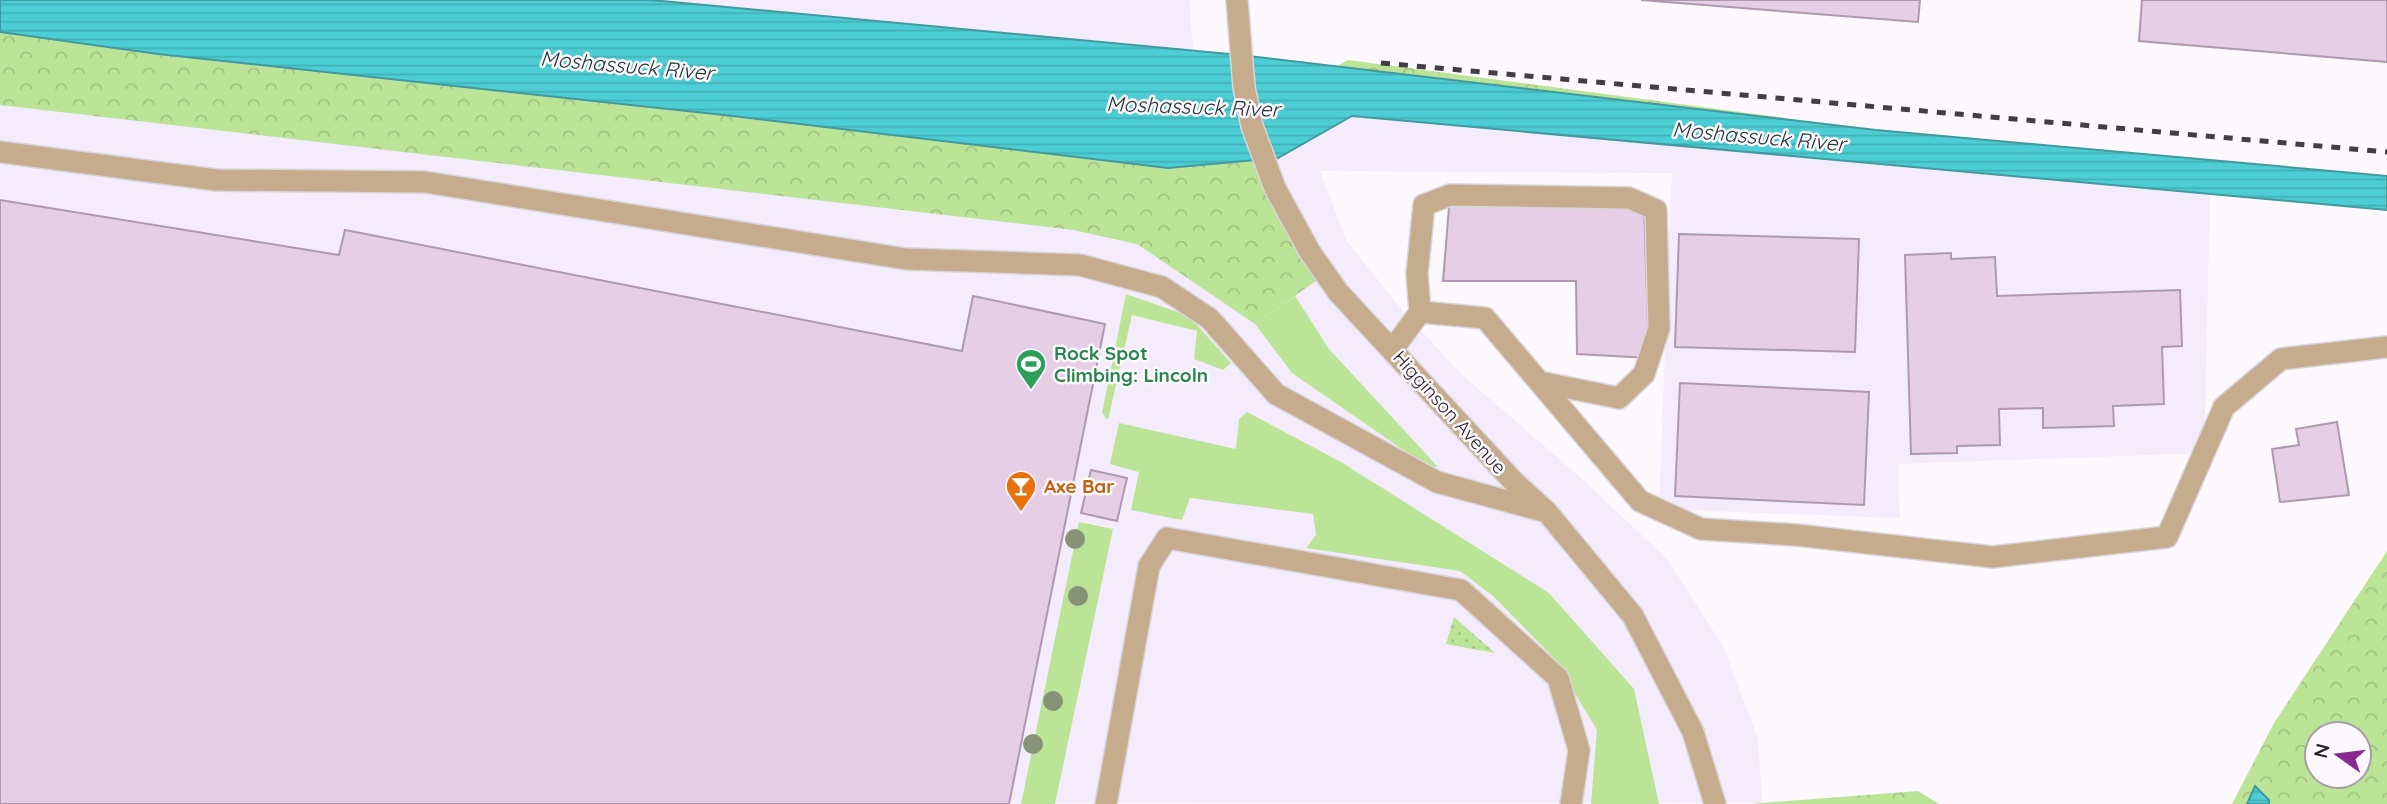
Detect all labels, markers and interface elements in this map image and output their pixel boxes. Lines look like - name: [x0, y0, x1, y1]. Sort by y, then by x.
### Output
- water label: Moshassuck River: [539, 44, 717, 86]
- water label: Moshassuck River: [1106, 90, 1283, 122]
- water label: Moshassuck River: [1671, 115, 1849, 157]
- place label: Rock Spot Climbing: Lincoln: [1054, 341, 1208, 387]
- street label: Higginson Avenue: [1388, 345, 1512, 479]
- sports icon: Rock Spot Climbing: Lincoln: [1014, 347, 1048, 391]
- bar icon: Axe Bar: [1004, 469, 1038, 513]
- place label: Axe Bar: [1044, 474, 1115, 498]
- north arrow: [2303, 720, 2373, 790]
- text: N: [2308, 741, 2335, 761]

